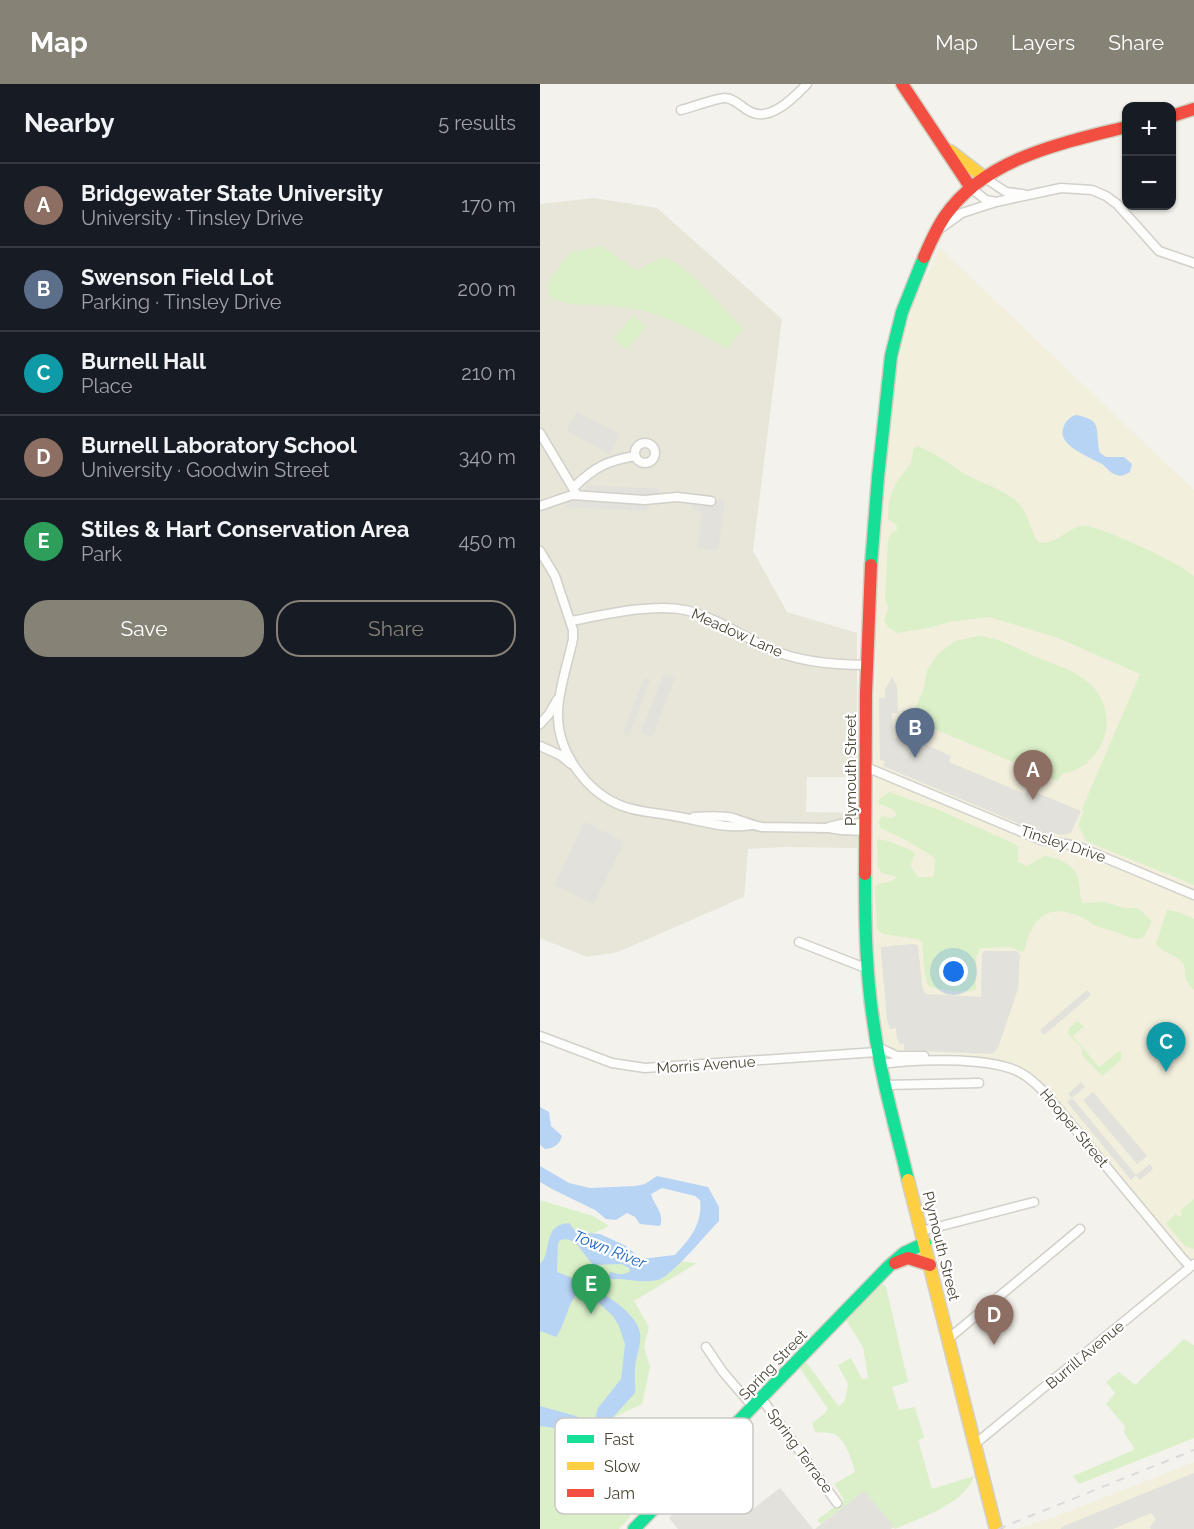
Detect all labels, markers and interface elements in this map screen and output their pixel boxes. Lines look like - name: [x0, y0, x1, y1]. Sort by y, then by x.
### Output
- text: Map: [30, 26, 88, 59]
- text: Map: [935, 30, 978, 55]
- text: Layers: [1011, 30, 1075, 55]
- text: Share: [1108, 30, 1164, 55]
- map controls: [1122, 102, 1176, 210]
- button: +: [1122, 102, 1176, 156]
- text: Nearby: [24, 108, 114, 138]
- text: 5 results: [438, 111, 516, 135]
- button: −: [1122, 156, 1176, 210]
- text: Bridgewater State University: [81, 180, 383, 206]
- text: A: [37, 193, 50, 217]
- text: 170 m: [461, 193, 516, 217]
- text: University · Tinsley Drive: [81, 206, 303, 230]
- text: Swenson Field Lot: [81, 264, 274, 290]
- text: B: [37, 277, 50, 301]
- text: 200 m: [458, 277, 516, 301]
- text: Parking · Tinsley Drive: [81, 290, 282, 314]
- text: Burnell Hall: [81, 348, 206, 374]
- text: C: [37, 361, 50, 385]
- text: 210 m: [461, 361, 516, 385]
- text: Place: [81, 374, 132, 398]
- text: Burnell Laboratory School: [81, 432, 357, 458]
- text: D: [36, 445, 51, 469]
- text: 340 m: [459, 445, 516, 469]
- text: University · Goodwin Street: [81, 458, 329, 482]
- text: Stiles & Hart Conservation Area: [81, 516, 409, 542]
- text: E: [37, 529, 50, 553]
- text: 450 m: [458, 529, 516, 553]
- text: Park: [81, 542, 122, 566]
- button: Save: [24, 600, 264, 657]
- button: Share: [276, 600, 516, 657]
- street label: Meadow Lane: [689, 605, 786, 661]
- pin: B: [896, 708, 934, 758]
- street label: Plymouth Street: [842, 714, 860, 826]
- pin: A: [1014, 750, 1052, 800]
- street label: Tinsley Drive: [1018, 822, 1108, 866]
- your location: [939, 957, 968, 986]
- pin: C: [1146, 1022, 1186, 1072]
- street label: Morris Avenue: [656, 1053, 756, 1077]
- street label: Hooper Street: [1036, 1085, 1112, 1171]
- street label: Plymouth Street: [919, 1189, 963, 1303]
- water label: Town River: [571, 1226, 649, 1273]
- pin: E: [572, 1264, 610, 1314]
- pin: D: [974, 1296, 1014, 1345]
- street label: Burrill Avenue: [1042, 1317, 1128, 1393]
- street label: Spring Street: [735, 1326, 811, 1404]
- street label: Spring Terrace: [763, 1405, 837, 1497]
- legend: [555, 1418, 753, 1514]
- text: Fast: [604, 1430, 635, 1449]
- text: Slow: [604, 1457, 640, 1476]
- text: Jam: [604, 1484, 635, 1503]

